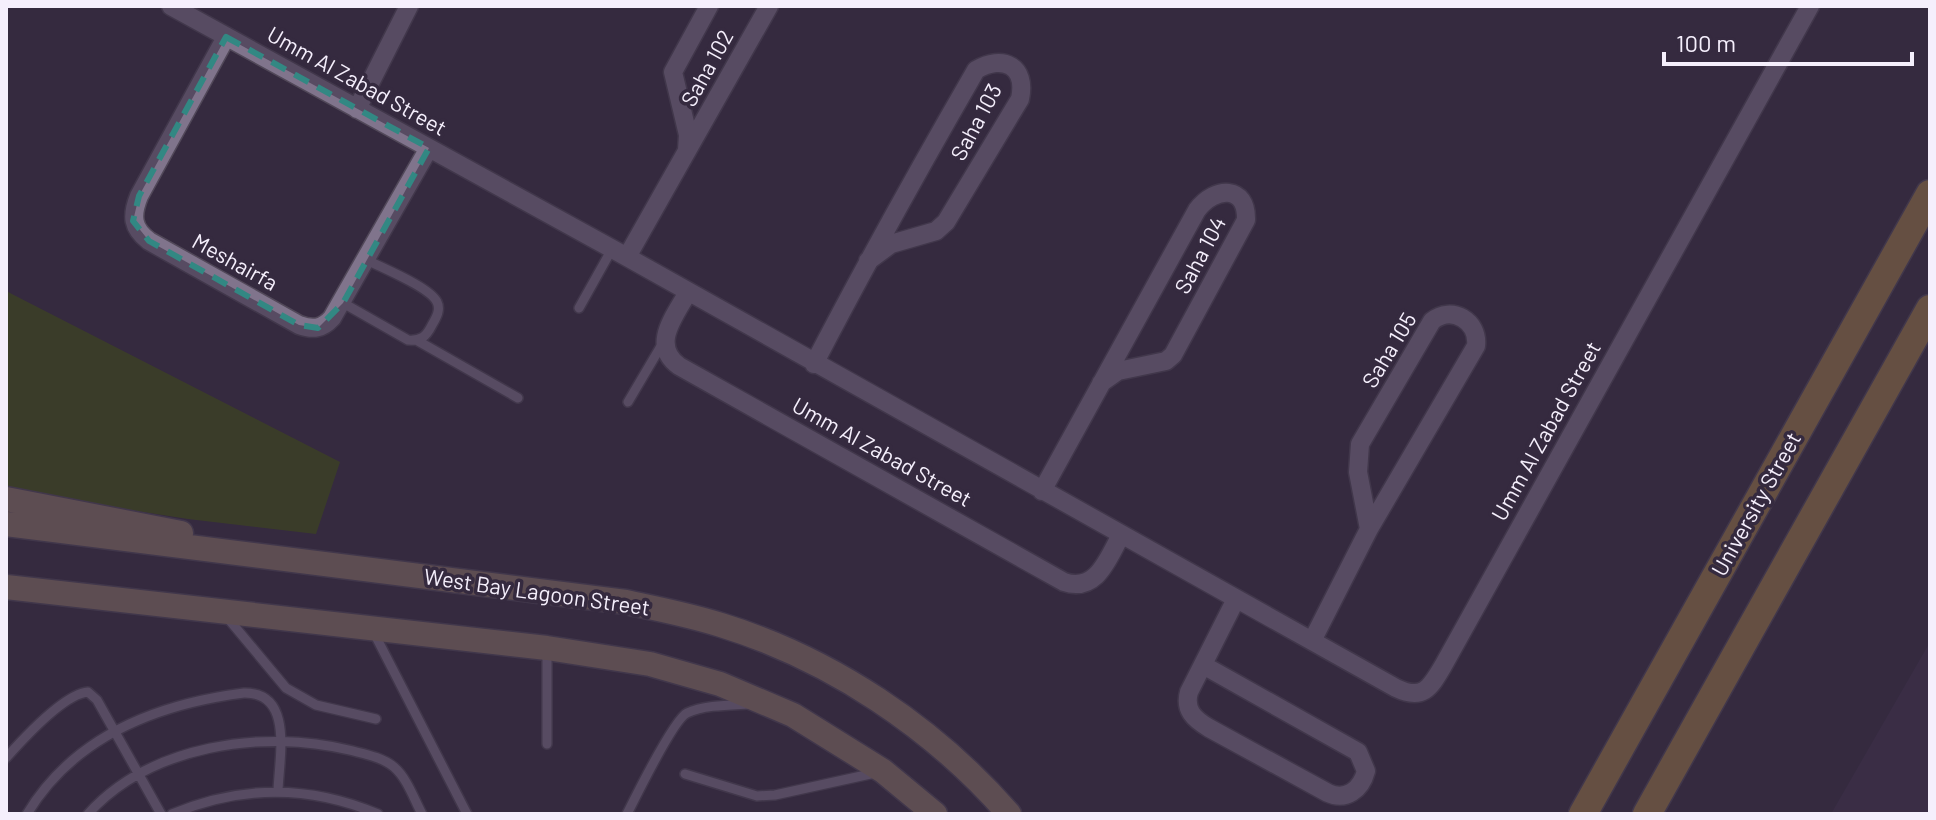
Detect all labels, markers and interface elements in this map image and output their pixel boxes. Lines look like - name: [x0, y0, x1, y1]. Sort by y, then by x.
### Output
- scale bar: [1664, 16, 1912, 66]
- street label: Umm Al Zabad Street: [263, 20, 452, 140]
- street label: Saha 102: [675, 25, 738, 110]
- text: 100 m: [1676, 28, 1736, 57]
- street label: Saha 103: [944, 79, 1006, 164]
- street label: Saha 104: [1168, 211, 1230, 298]
- street label: Meshairfa: [188, 227, 283, 295]
- street label: Saha 105: [1356, 307, 1421, 392]
- street label: Umm Al Zabad Street: [1485, 336, 1605, 525]
- street label: Umm Al Zabad Street: [788, 391, 977, 511]
- street label: University Street: [1705, 427, 1805, 580]
- street label: West Bay Lagoon Street: [423, 562, 652, 620]

